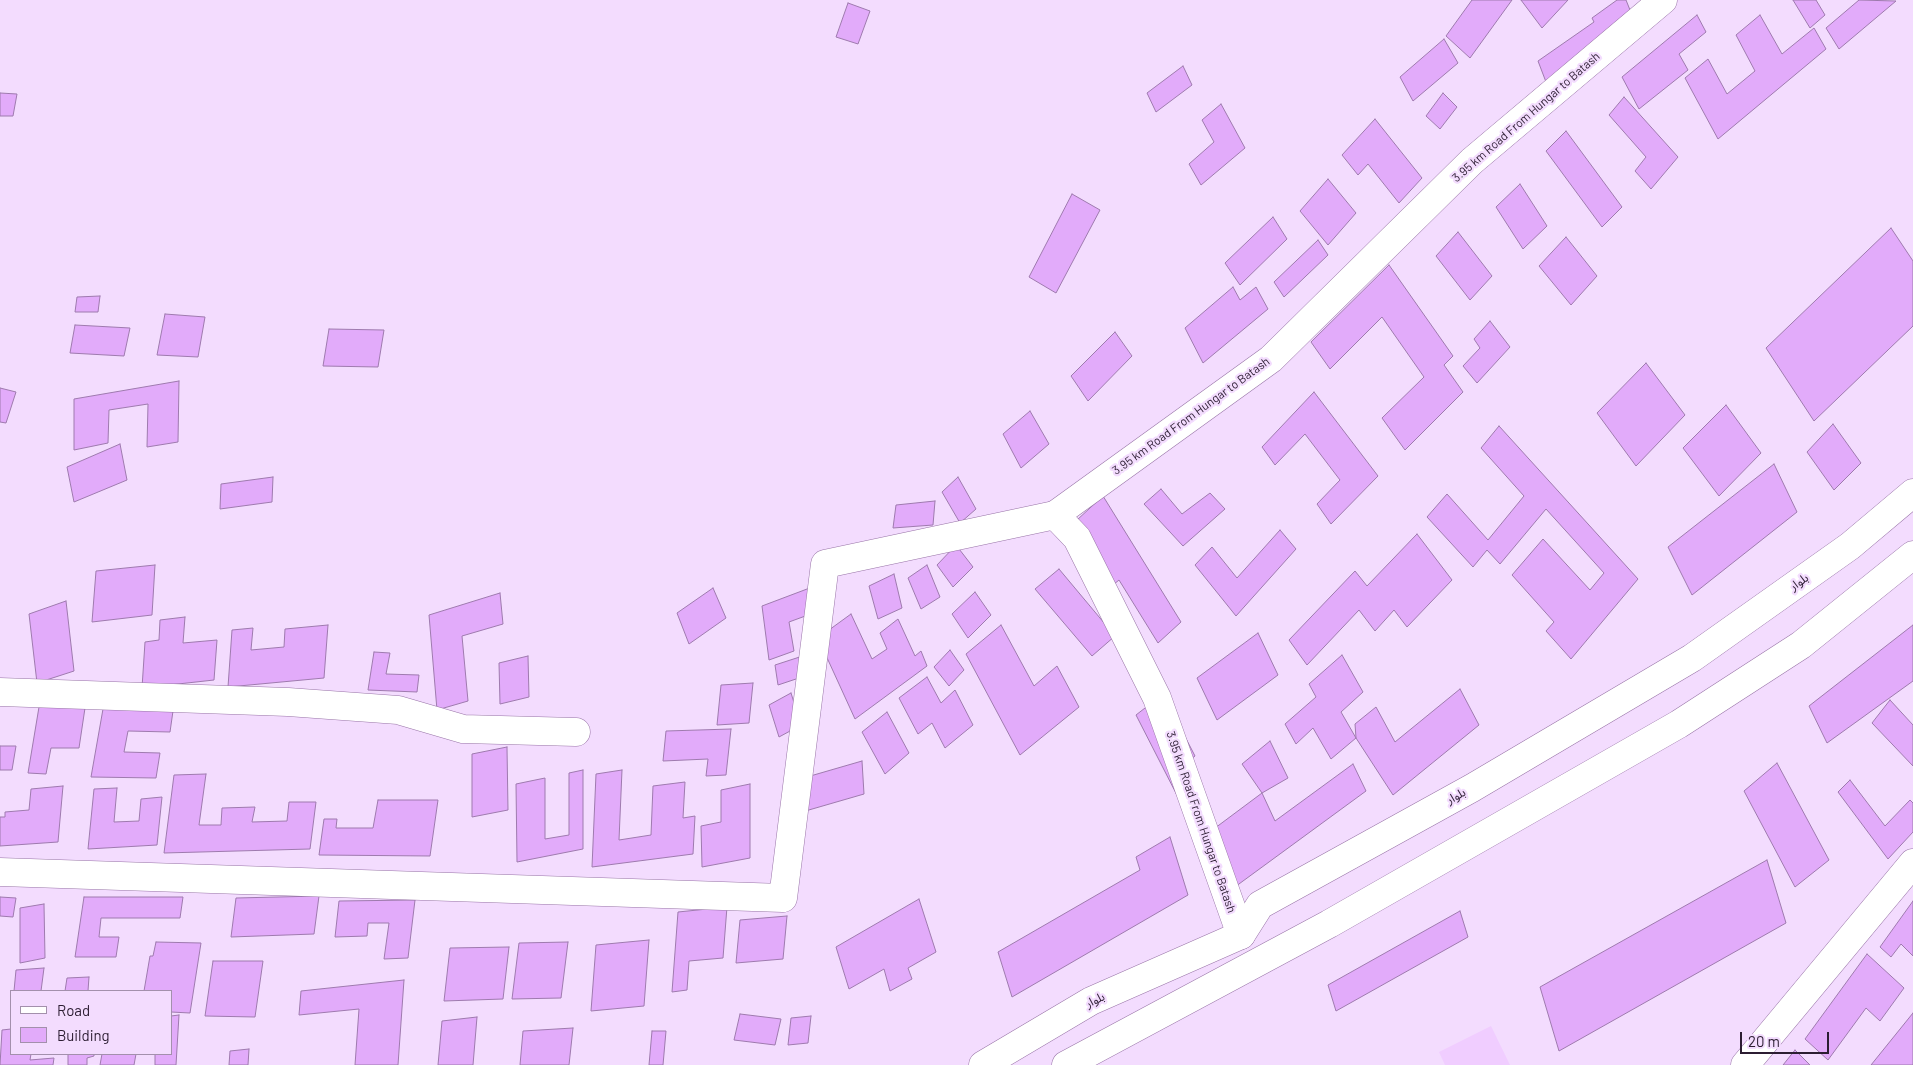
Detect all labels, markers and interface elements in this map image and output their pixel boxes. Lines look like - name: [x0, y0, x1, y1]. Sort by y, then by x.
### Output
- street label: 3.95 km Road From Hungar to Batash: [1449, 49, 1603, 185]
- street label: 3.95 km Road From Hungar to Batash: [1110, 354, 1272, 478]
- street label: بلوار: [1787, 570, 1811, 594]
- street label: 3.95 km Road From Hungar to Batash: [1163, 729, 1239, 915]
- street label: بلوار: [1444, 785, 1468, 807]
- street label: بلوار: [1083, 989, 1107, 1011]
- legend: [10, 990, 172, 1055]
- text: Road: [57, 1001, 90, 1019]
- scale bar: [1743, 1022, 1832, 1054]
- text: Building: [57, 1026, 110, 1044]
- text: 20 m: [1748, 1032, 1780, 1050]

